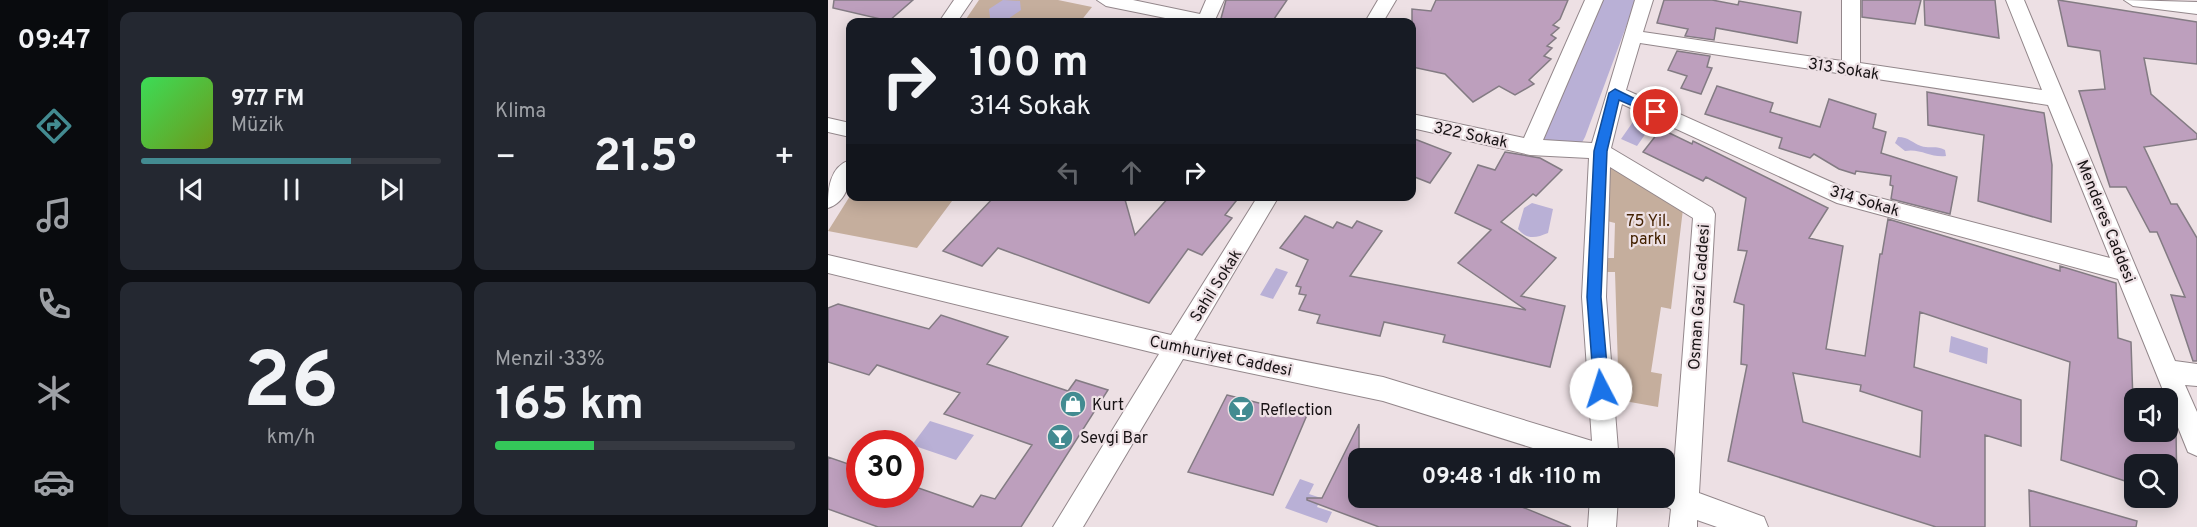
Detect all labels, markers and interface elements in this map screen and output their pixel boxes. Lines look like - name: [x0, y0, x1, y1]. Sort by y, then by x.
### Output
- text: 09:47: [18, 24, 90, 58]
- text: 100 m: [969, 38, 1088, 91]
- icon: right: [870, 42, 948, 120]
- street label: 313 Sokak: [1806, 54, 1881, 85]
- text: 97.7 FM: [231, 86, 304, 113]
- pin: [1630, 86, 1681, 137]
- text: 314 Sokak: [969, 90, 1091, 124]
- icon: arrive: [1639, 95, 1672, 128]
- text: Klima: [495, 99, 546, 125]
- icon: directions: [33, 105, 75, 147]
- text: Müzik: [231, 113, 284, 139]
- street label: 322 Sokak: [1431, 118, 1510, 154]
- text: 21.5°: [594, 130, 696, 187]
- text: −: [495, 138, 516, 180]
- text: +: [774, 138, 795, 180]
- icon: left: [1052, 156, 1085, 189]
- icon: ahead: [1115, 156, 1148, 189]
- icon: right: [1178, 156, 1211, 189]
- street label: Menderes Caddesi: [2071, 157, 2139, 286]
- icon: previous: [175, 173, 208, 206]
- icon: pause: [275, 173, 308, 206]
- icon: next: [375, 173, 408, 206]
- street label: 314 Sokak: [1827, 182, 1902, 222]
- icon: music: [33, 194, 75, 236]
- park label: 75 Yil. parkı: [1626, 212, 1670, 250]
- street label: Osman Gazi Caddesi: [1685, 224, 1715, 371]
- street label: Sahil Sokak: [1186, 246, 1247, 326]
- icon: phone: [33, 283, 75, 325]
- street label: Cumhuriyet Caddesi: [1148, 332, 1294, 382]
- text: 26: [243, 336, 339, 435]
- text: Menzil · 33%: [495, 347, 605, 373]
- position arrow: [1569, 357, 1633, 421]
- icon: climate: [33, 372, 75, 414]
- text: 165 km: [495, 378, 644, 435]
- map controls: [2124, 388, 2178, 508]
- button: sound: [2124, 388, 2178, 442]
- shop icon: Kurt: [1058, 389, 1088, 419]
- bar icon: Reflection: [1226, 394, 1256, 424]
- place label: Kurt: [1092, 396, 1124, 416]
- place label: Reflection: [1260, 401, 1332, 421]
- bar icon: Sevgi Bar: [1045, 422, 1075, 452]
- text: km/h: [267, 425, 315, 451]
- place label: Sevgi Bar: [1080, 429, 1148, 449]
- speed limit sign: 30: [846, 430, 924, 508]
- button: search: [2124, 454, 2178, 508]
- icon: car: [33, 461, 75, 503]
- text: 09:48 · 1 dk · 110 m: [1422, 464, 1601, 491]

